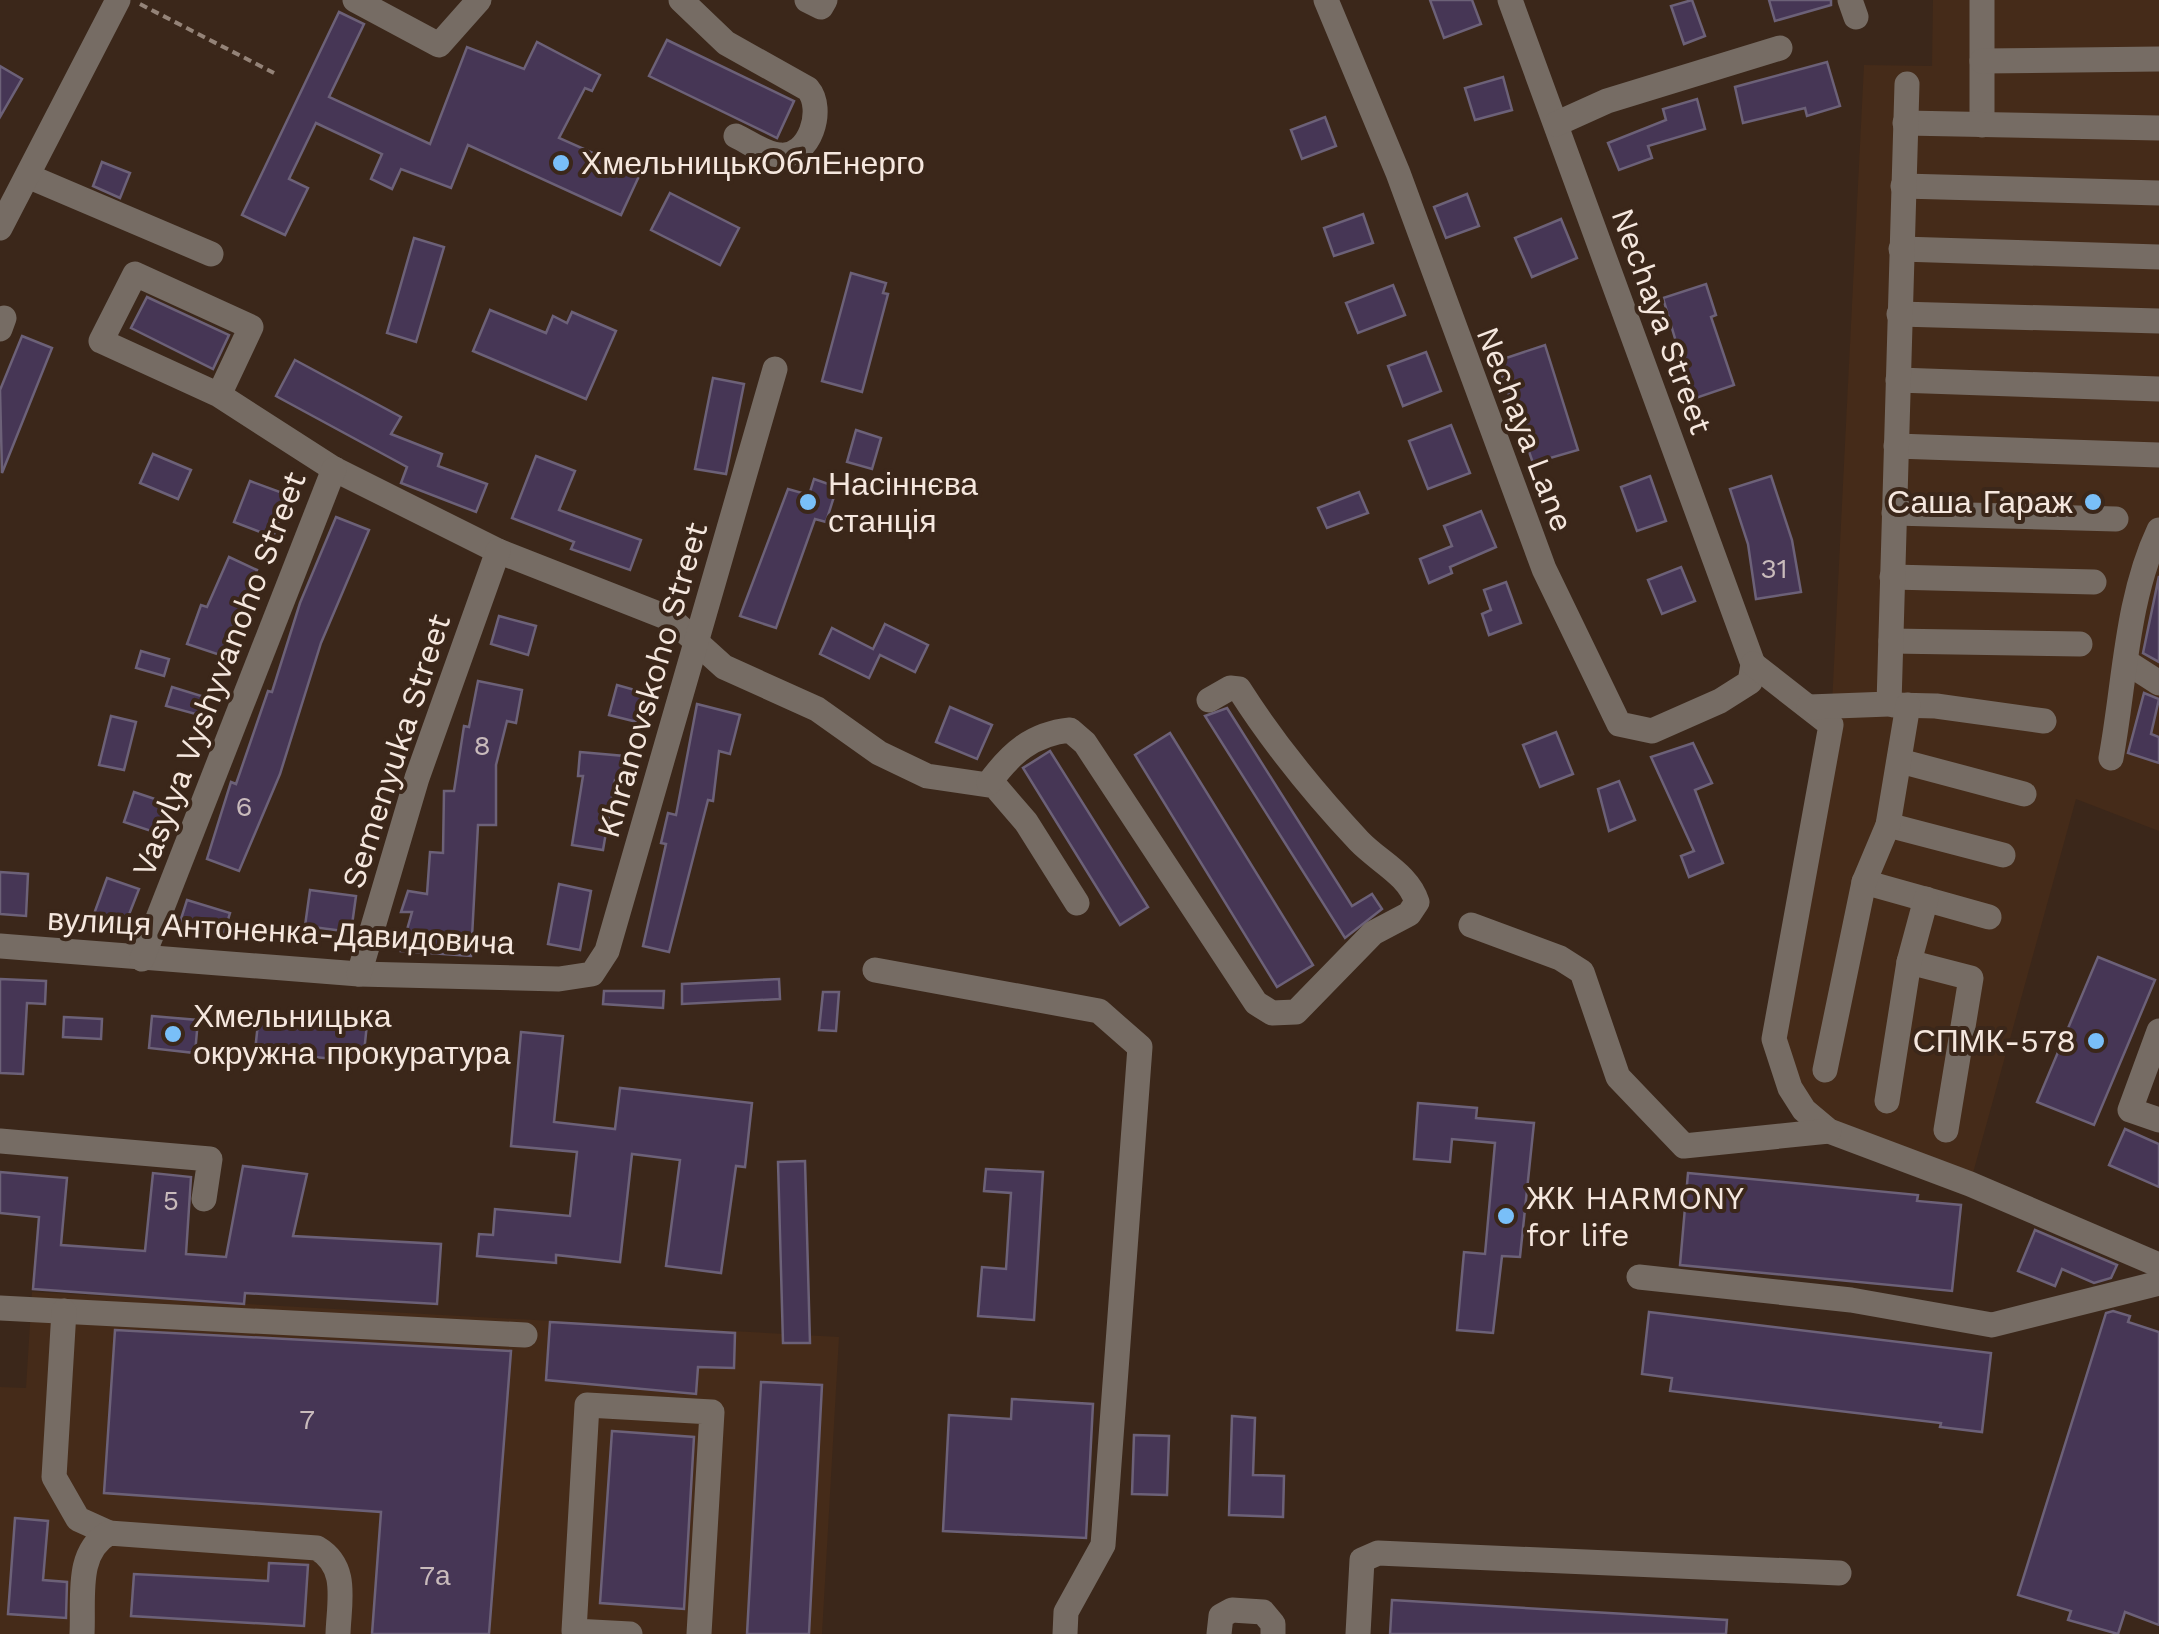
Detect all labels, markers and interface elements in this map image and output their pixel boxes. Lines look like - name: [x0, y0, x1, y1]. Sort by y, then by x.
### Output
- place label: ХмельницькОблЕнерго: [581, 144, 925, 182]
- marker: ХмельницькОблЕнерго: [550, 152, 572, 174]
- street label: Nechaya Street: [1604, 203, 1720, 439]
- street label: Nechaya Lane: [1468, 321, 1582, 537]
- place label: Насіннєва станція: [828, 465, 978, 540]
- street label: Vasylya Vyshyvanoho Street: [124, 466, 314, 882]
- place label: Саша Гараж: [1887, 483, 2074, 521]
- marker: Насіннєва станція: [797, 491, 819, 513]
- marker: Саша Гараж: [2082, 491, 2104, 513]
- street label: Khranovskoho Street: [589, 518, 715, 842]
- house number: 31: [1760, 552, 1788, 585]
- street label: Semenyuka Street: [334, 609, 458, 893]
- house number: 8: [473, 729, 491, 762]
- house number: 6: [235, 790, 253, 823]
- street label: вулиця Антоненка-Давидовича: [46, 900, 516, 962]
- place label: Хмельницька окружна прокуратура: [193, 997, 511, 1072]
- place label: СПМК-578: [1913, 1022, 2076, 1060]
- marker: Хмельницька окружна прокуратура: [162, 1023, 184, 1045]
- marker: СПМК-578: [2085, 1030, 2107, 1052]
- place label: ЖК HARMONY for life: [1526, 1179, 1744, 1254]
- house number: 5: [163, 1184, 179, 1217]
- marker: ЖК HARMONY for life: [1495, 1205, 1517, 1227]
- house number: 7: [299, 1403, 315, 1436]
- house number: 7а: [419, 1559, 451, 1592]

